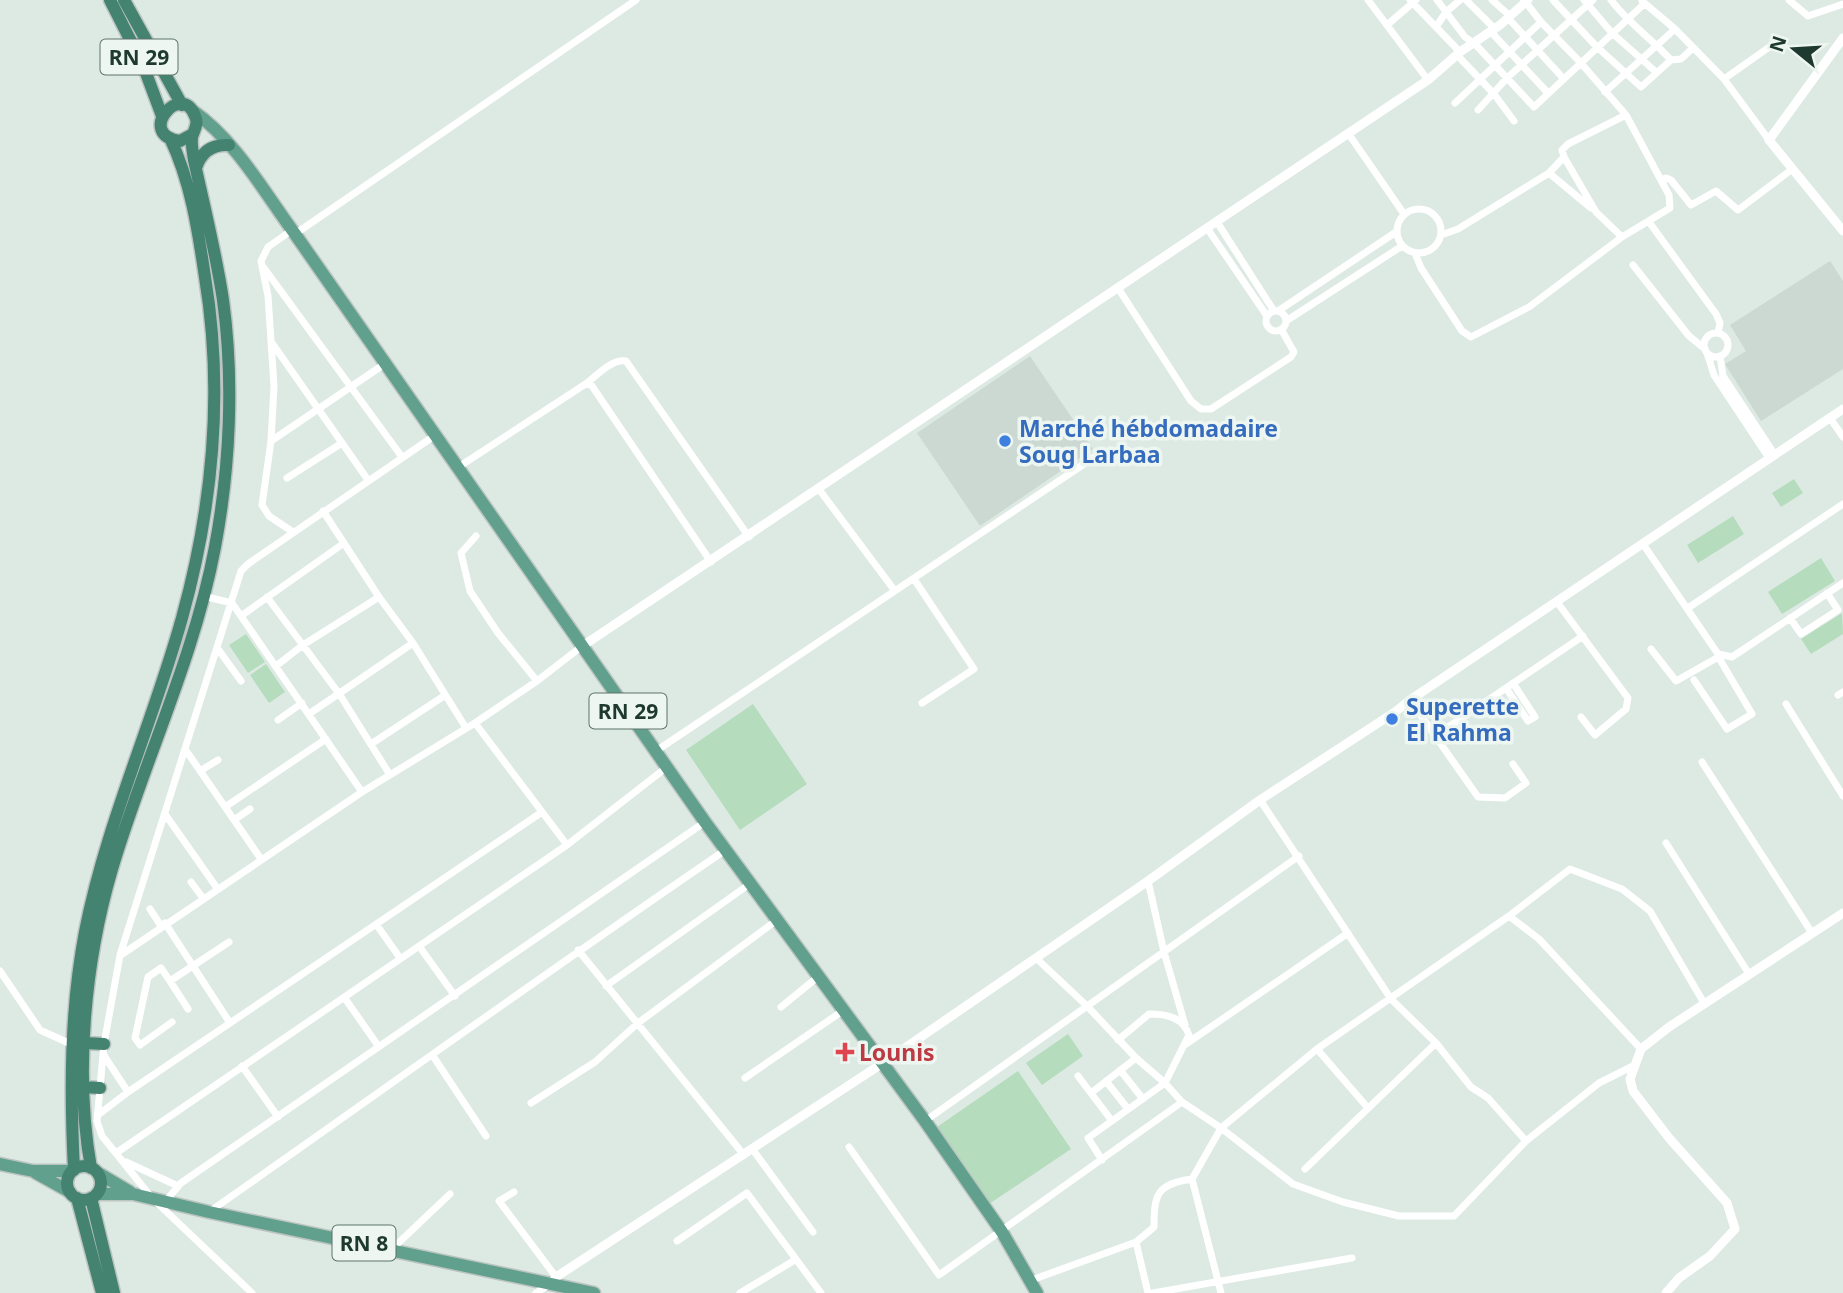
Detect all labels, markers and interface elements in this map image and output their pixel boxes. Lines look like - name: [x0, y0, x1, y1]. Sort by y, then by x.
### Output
- north arrow: [1759, 14, 1829, 84]
- text: N: [1763, 32, 1793, 55]
- road number: RN 29: [100, 40, 178, 74]
- place label: Marché hébdomadaire Soug Larbaa: [1019, 412, 1278, 470]
- marker: Marché hébdomadaire Soug Larbaa: [997, 433, 1013, 449]
- place label: Superette El Rahma: [1406, 690, 1519, 748]
- road number: RN 29: [590, 694, 666, 728]
- marker: Superette El Rahma: [1384, 711, 1400, 727]
- place label: Lounis: [859, 1036, 935, 1068]
- marker: Lounis: [837, 1044, 853, 1060]
- road number: RN 8: [332, 1226, 396, 1260]

